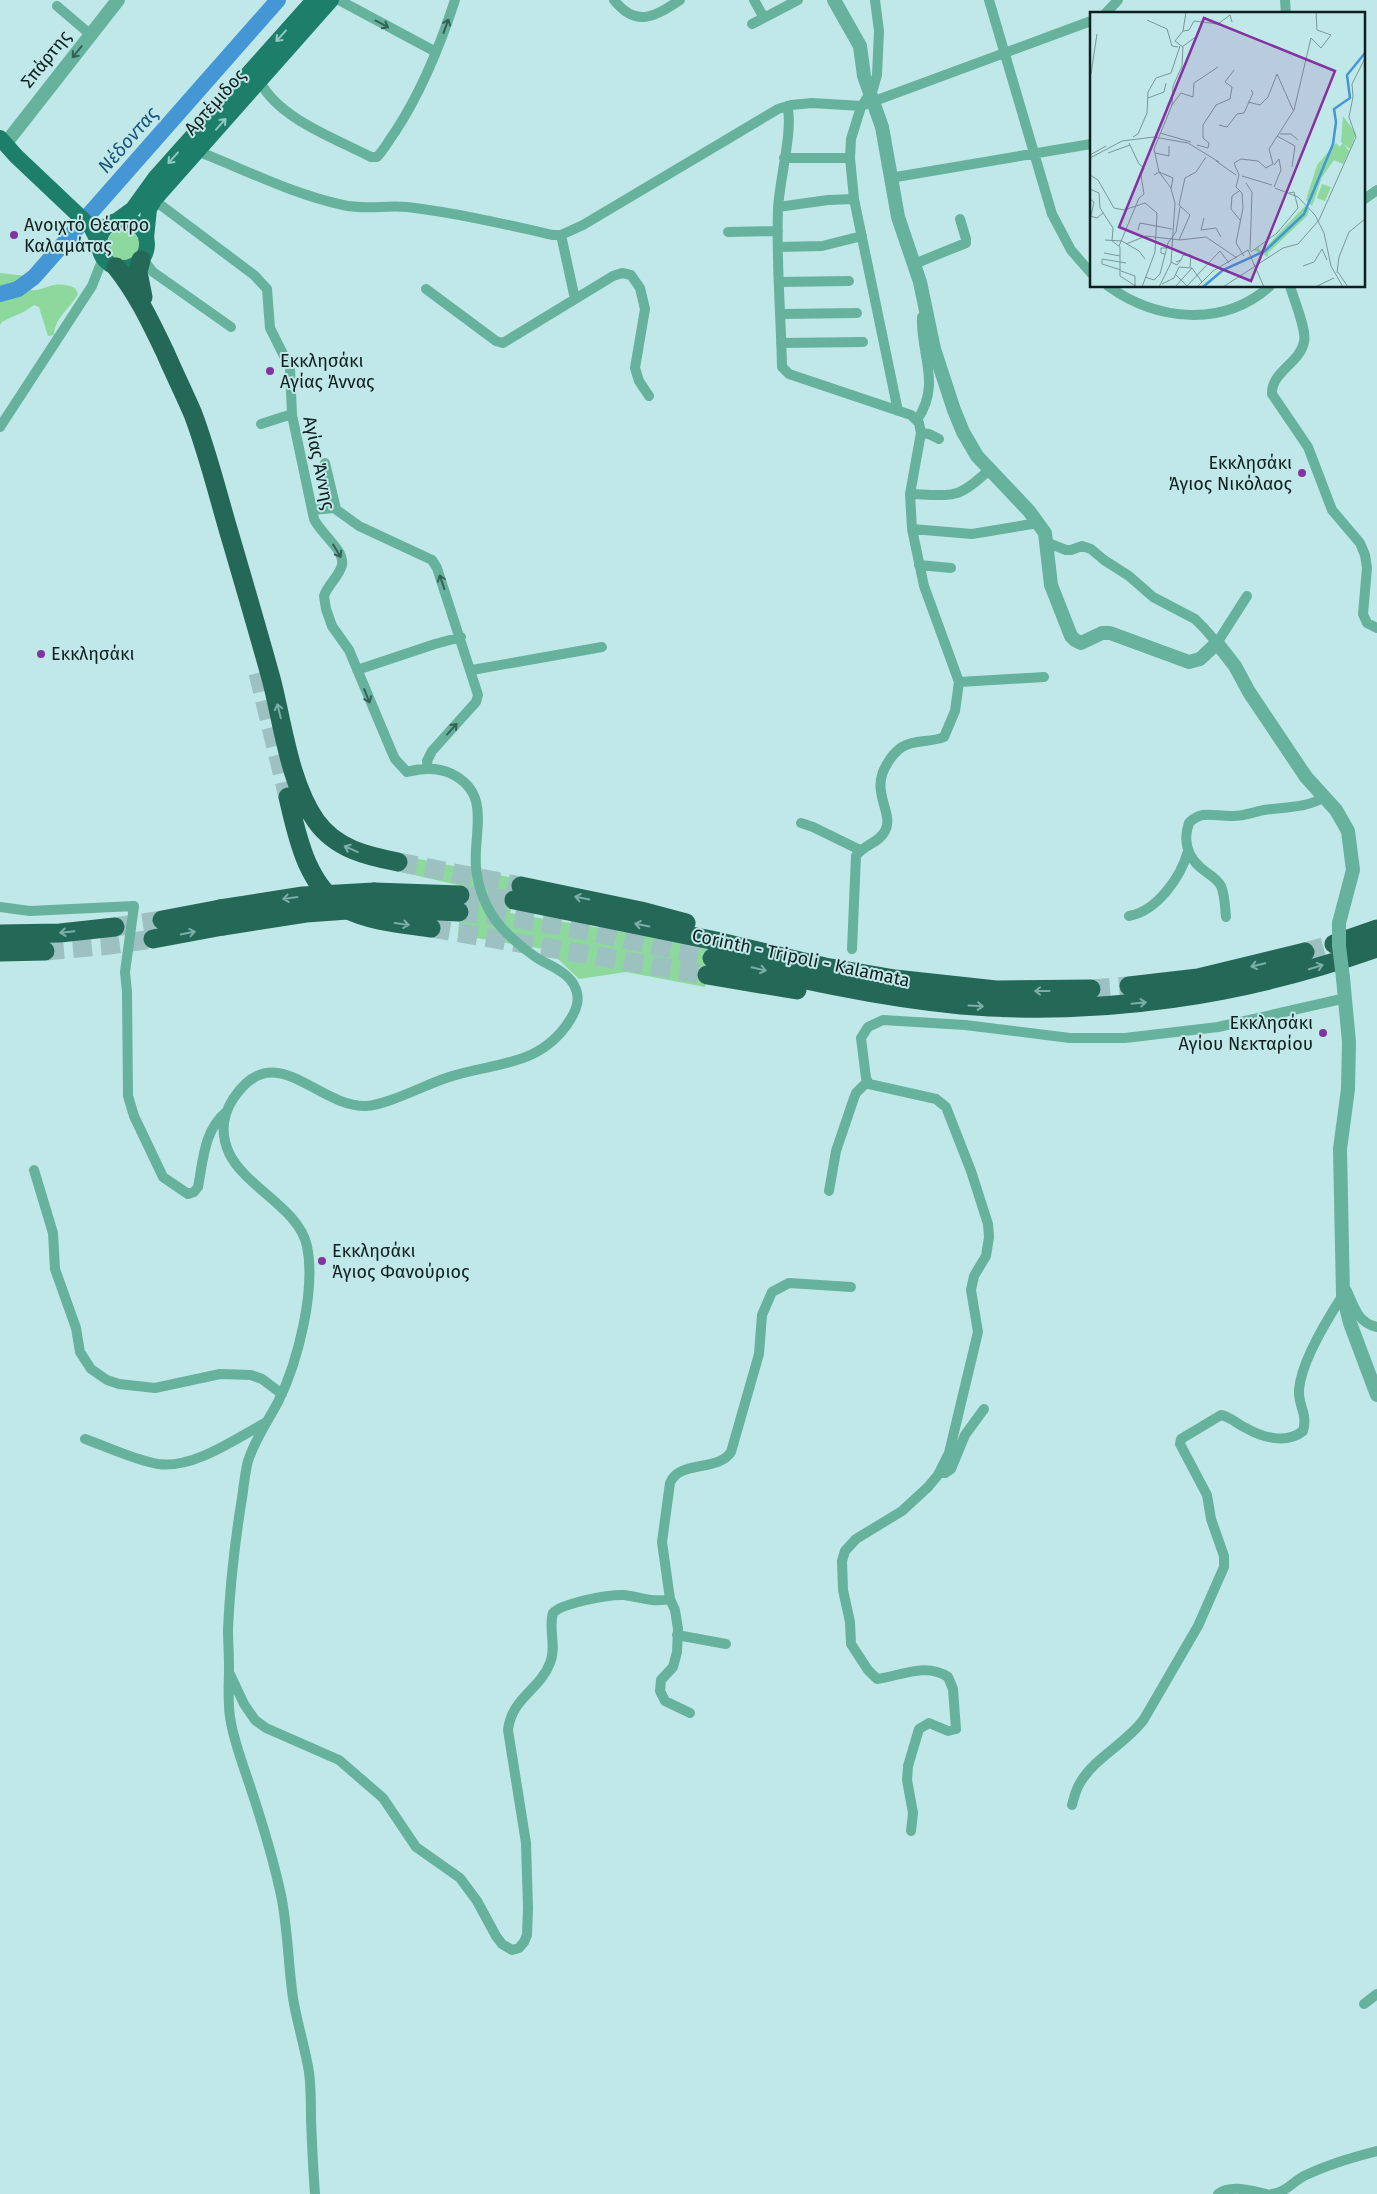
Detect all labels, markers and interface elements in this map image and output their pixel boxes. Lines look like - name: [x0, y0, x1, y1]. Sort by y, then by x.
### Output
- inset map: [1090, 12, 1364, 288]
- one-way arrow: [442, 19, 451, 34]
- one-way arrow: [374, 20, 389, 29]
- street label: Σπάρτης: [16, 26, 76, 92]
- one-way arrow: [275, 30, 287, 43]
- one-way arrow: [72, 45, 83, 58]
- street label: Αρτέμιδος: [180, 64, 251, 140]
- water label: Νέδoντας: [93, 101, 164, 178]
- one-way arrow: [216, 118, 227, 131]
- one-way arrow: [167, 151, 179, 164]
- place label: Ανοιχτό Θέατρο Καλαμάτας: [24, 214, 149, 257]
- marker: Ανοιχτό Θέατρο Καλαμάτας: [8, 229, 20, 241]
- place label: Εκκλησάκι Αγίας Άννας: [280, 350, 375, 393]
- marker: Εκκλησάκι Αγίας Άννας: [264, 365, 276, 377]
- street label: Αγίας Άννης: [298, 414, 340, 512]
- place label: Εκκλησάκι Άγιος Νικόλαος: [1169, 452, 1293, 495]
- marker: Εκκλησάκι Άγιος Νικόλαος: [1296, 467, 1308, 479]
- one-way arrow: [332, 543, 342, 557]
- one-way arrow: [437, 574, 446, 590]
- place label: Εκκλησάκι: [51, 643, 135, 665]
- marker: Εκκλησάκι: [35, 648, 47, 660]
- one-way arrow: [363, 688, 373, 703]
- one-way arrow: [274, 704, 283, 720]
- one-way arrow: [446, 722, 457, 735]
- one-way arrow: [344, 844, 359, 854]
- one-way arrow: [283, 893, 299, 903]
- one-way arrow: [574, 893, 590, 902]
- one-way arrow: [394, 919, 410, 929]
- one-way arrow: [634, 920, 650, 930]
- street label: Corinth - Tripoli - Kalamata: [690, 924, 912, 992]
- one-way arrow: [59, 928, 75, 937]
- one-way arrow: [179, 928, 195, 937]
- one-way arrow: [1251, 961, 1267, 970]
- one-way arrow: [1307, 962, 1323, 972]
- one-way arrow: [751, 965, 767, 974]
- one-way arrow: [1034, 986, 1050, 995]
- one-way arrow: [1130, 998, 1146, 1008]
- one-way arrow: [968, 1001, 984, 1010]
- place label: Εκκλησάκι Αγίου Νεκταρίου: [1178, 1012, 1313, 1055]
- marker: Εκκλησάκι Αγίου Νεκταρίου: [1317, 1027, 1329, 1039]
- place label: Εκκλησάκι Άγιος Φανούριος: [332, 1240, 470, 1283]
- marker: Εκκλησάκι Άγιος Φανούριος: [316, 1255, 328, 1267]

